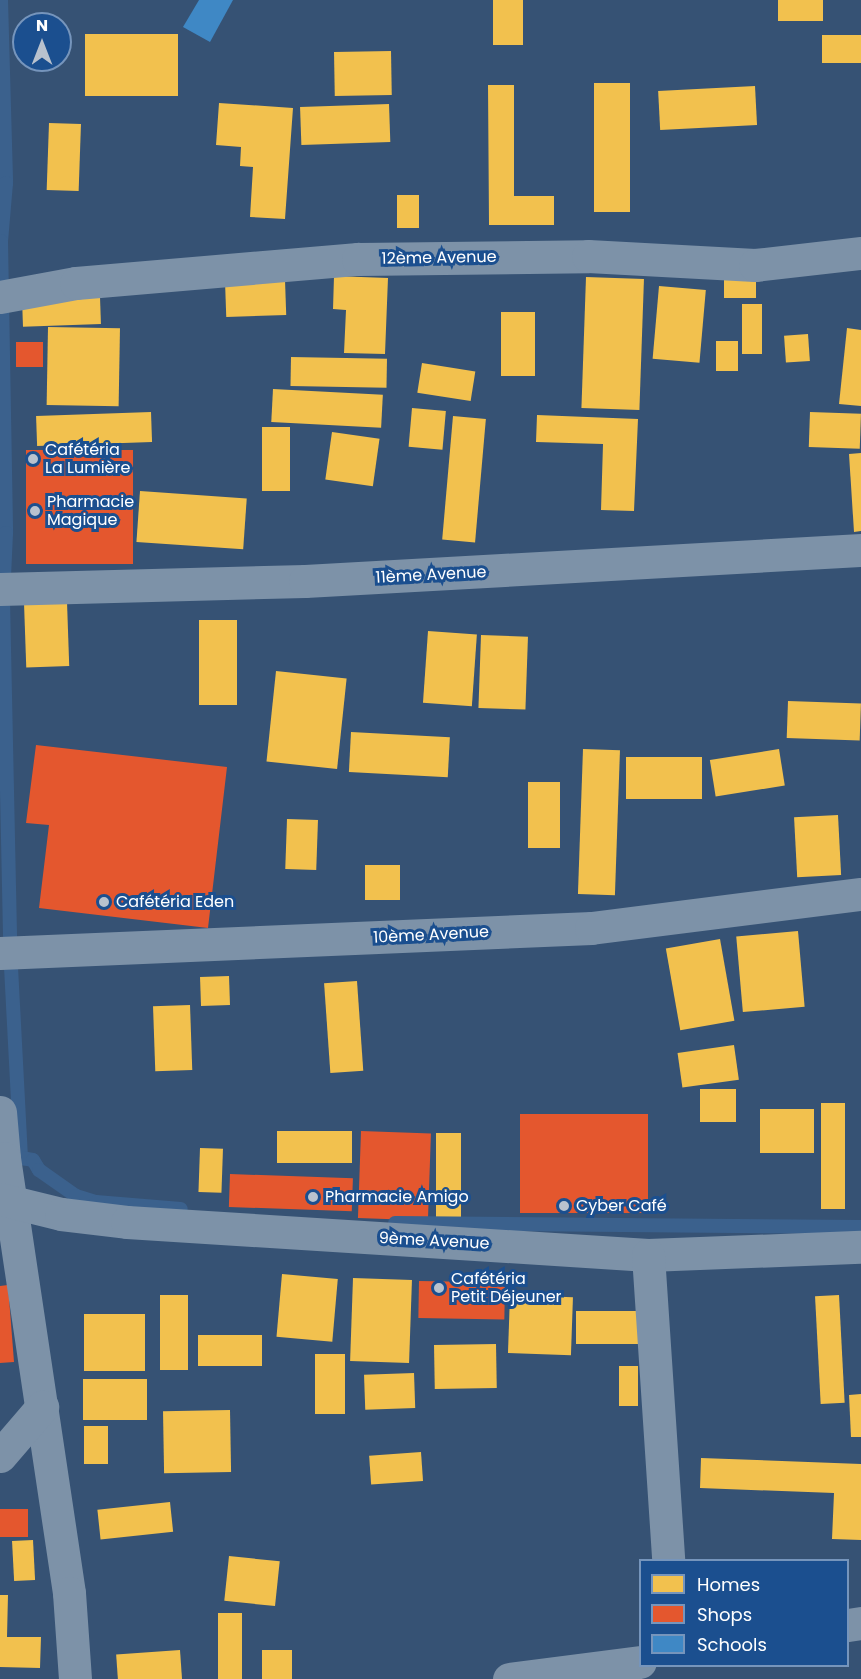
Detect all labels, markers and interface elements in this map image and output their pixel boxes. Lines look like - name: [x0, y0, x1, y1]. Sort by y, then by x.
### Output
- north arrow: [12, 12, 72, 72]
- text: N: [36, 14, 48, 37]
- street label: 12ème Avenue: [381, 247, 497, 269]
- place label: Cafétéria La Lumière: [45, 440, 130, 478]
- marker: Cafétéria La Lumière: [26, 452, 40, 466]
- place label: Pharmacie Magique: [47, 492, 134, 530]
- marker: Pharmacie Magique: [28, 504, 42, 518]
- street label: 11ème Avenue: [375, 563, 487, 587]
- place label: Cafétéria Eden: [116, 892, 234, 912]
- marker: Cafétéria Eden: [97, 895, 111, 909]
- street label: 10ème Avenue: [373, 922, 489, 948]
- place label: Pharmacie Amigo: [325, 1187, 469, 1207]
- marker: Pharmacie Amigo: [306, 1190, 320, 1204]
- place label: Cyber Café: [576, 1196, 667, 1216]
- marker: Cyber Café: [557, 1199, 571, 1213]
- street label: 9ème Avenue: [378, 1229, 490, 1253]
- place label: Cafétéria Petit Déjeuner: [451, 1269, 562, 1307]
- marker: Cafétéria Petit Déjeuner: [432, 1281, 446, 1295]
- legend: [639, 1559, 849, 1667]
- text: Homes: [697, 1572, 760, 1597]
- text: Shops: [697, 1602, 752, 1627]
- text: Schools: [697, 1632, 767, 1657]

